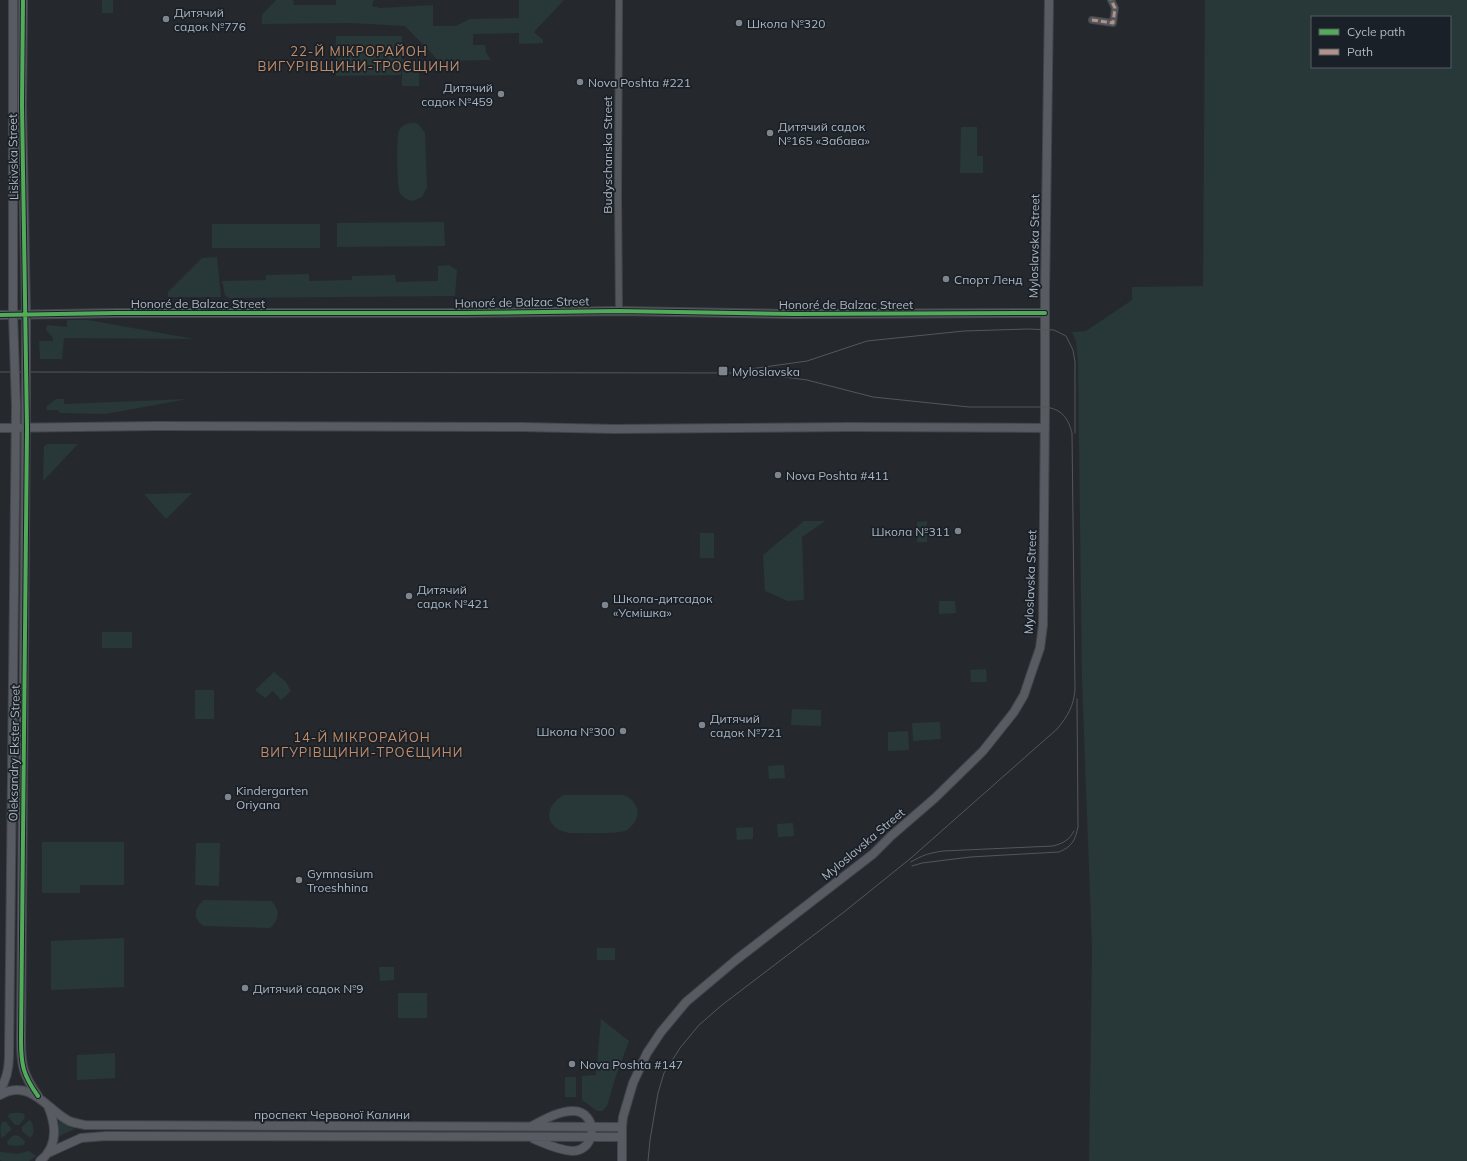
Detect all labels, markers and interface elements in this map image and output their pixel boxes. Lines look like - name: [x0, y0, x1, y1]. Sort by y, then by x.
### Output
- place label: Дитячий садок №776: [174, 5, 246, 34]
- marker: Дитячий садок №776: [161, 14, 171, 24]
- place label: Школа №320: [747, 16, 825, 31]
- legend: [1311, 16, 1451, 68]
- marker: Школа №320: [734, 18, 744, 28]
- text: Cycle path: [1347, 24, 1405, 39]
- district label: 22-Й МІКРОРАЙОН ВИГУРІВЩИНИ-ТРОЄЩИНИ: [257, 43, 461, 74]
- text: Path: [1347, 44, 1373, 59]
- place label: Nova Poshta #221: [588, 75, 691, 90]
- marker: Nova Poshta #221: [575, 77, 585, 87]
- place label: Дитячий садок №459: [421, 80, 493, 109]
- marker: Дитячий садок №459: [496, 89, 506, 99]
- street label: Budyschanska Street: [600, 96, 615, 214]
- street label: Liskivska Street: [5, 114, 21, 200]
- place label: Дитячий садок №165 «Забава»: [778, 119, 871, 148]
- marker: Дитячий садок №165 «Забава»: [765, 128, 775, 138]
- street label: Myloslavska Street: [1026, 194, 1042, 298]
- place label: Спорт Ленд: [954, 272, 1023, 287]
- marker: Спорт Ленд: [941, 274, 951, 284]
- street label: Honoré de Balzac Street: [455, 293, 589, 311]
- street label: Honoré de Balzac Street: [131, 296, 265, 311]
- street label: Honoré de Balzac Street: [779, 297, 913, 312]
- place label: Myloslavska: [732, 364, 800, 379]
- marker: Myloslavska: [717, 365, 729, 377]
- place label: Nova Poshta #411: [786, 468, 889, 483]
- marker: Nova Poshta #411: [773, 470, 783, 480]
- place label: Школа №311: [872, 524, 950, 539]
- marker: Школа №311: [953, 526, 963, 536]
- street label: Myloslavska Street: [1021, 530, 1039, 634]
- place label: Дитячий садок №421: [417, 582, 489, 611]
- marker: Дитячий садок №421: [404, 591, 414, 601]
- place label: Школа-дитсадок «Усмішка»: [613, 591, 713, 620]
- marker: Школа-дитсадок «Усмішка»: [600, 600, 610, 610]
- street label: Oleksandry Ekster Street: [5, 685, 23, 821]
- place label: Дитячий садок №721: [710, 711, 782, 740]
- marker: Дитячий садок №721: [697, 720, 707, 730]
- place label: Школа №300: [537, 724, 615, 739]
- marker: Школа №300: [618, 726, 628, 736]
- district label: 14-Й МІКРОРАЙОН ВИГУРІВЩИНИ-ТРОЄЩИНИ: [260, 729, 464, 760]
- place label: Kindergarten Oriyana: [236, 783, 308, 812]
- marker: Kindergarten Oriyana: [223, 792, 233, 802]
- street label: Myloslavska Street: [818, 805, 908, 883]
- place label: Gymnasium Troeshhina: [307, 866, 373, 895]
- marker: Gymnasium Troeshhina: [294, 875, 304, 885]
- place label: Дитячий садок №9: [253, 981, 363, 996]
- marker: Дитячий садок №9: [240, 983, 250, 993]
- place label: Nova Poshta #147: [580, 1057, 683, 1072]
- marker: Nova Poshta #147: [567, 1059, 577, 1069]
- street label: проспект Червоної Калини: [254, 1107, 410, 1122]

